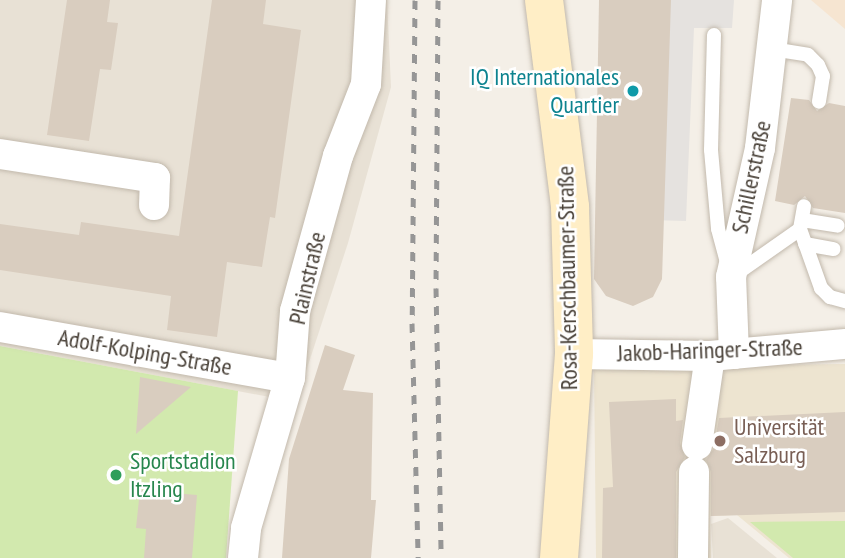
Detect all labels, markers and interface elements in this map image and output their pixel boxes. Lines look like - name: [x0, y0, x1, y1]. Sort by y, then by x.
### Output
- place label: IQ Internationales Quartier: [470, 63, 619, 119]
- marker: IQ Internationales Quartier: [625, 83, 641, 99]
- street label: Schillerstraße: [725, 118, 777, 236]
- street label: Rosa-Kerschbaumer-Straße: [551, 166, 583, 390]
- street label: Plainstraße: [282, 229, 332, 327]
- street label: Adolf-Kolping-Straße: [56, 323, 234, 381]
- street label: Jakob-Haringer-Straße: [617, 332, 803, 368]
- place label: Universität Salzburg: [734, 413, 824, 469]
- marker: Universität Salzburg: [712, 433, 728, 449]
- place label: Sportstadion Itzling: [130, 447, 236, 503]
- marker: Sportstadion Itzling: [108, 467, 124, 483]

